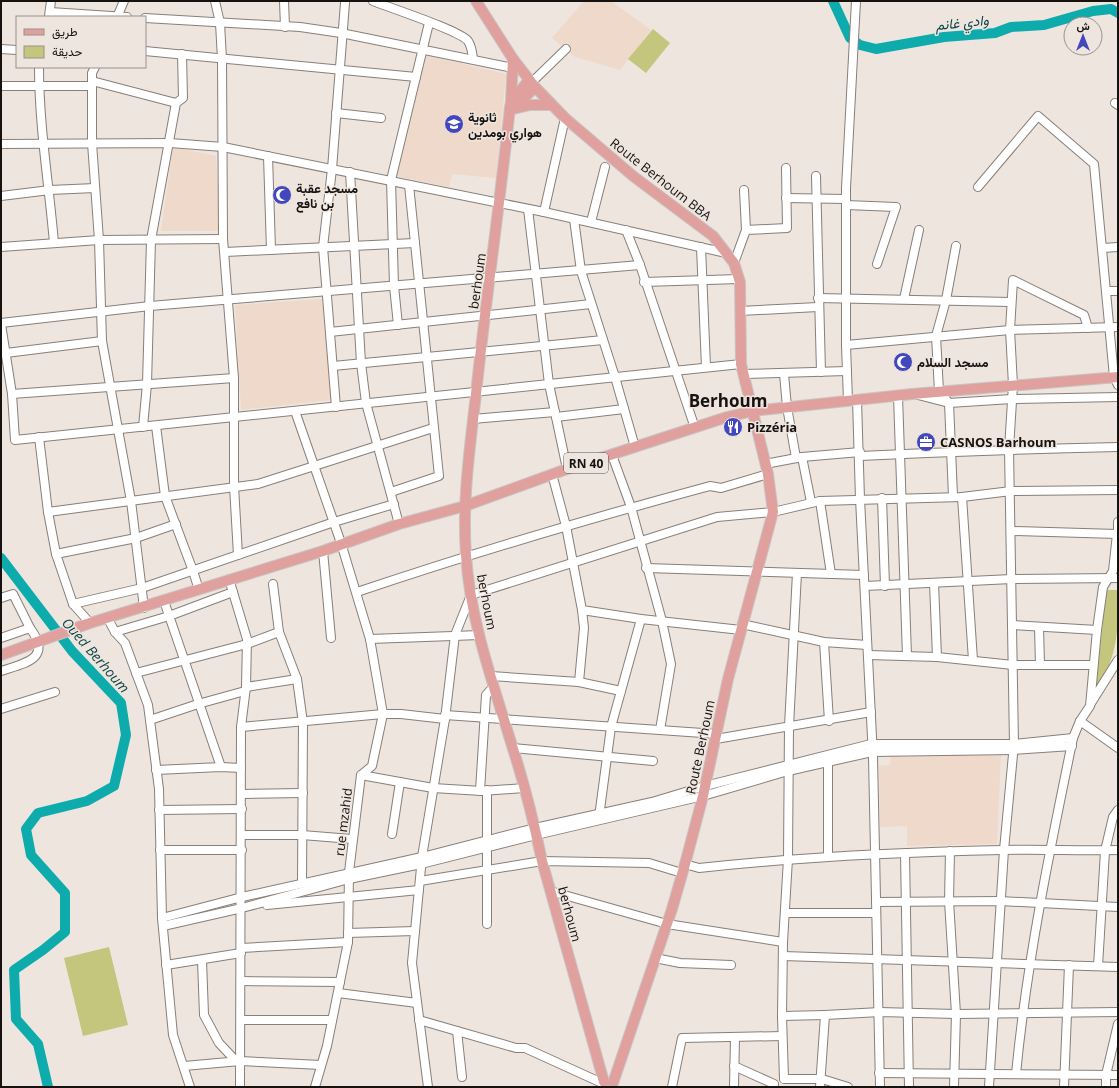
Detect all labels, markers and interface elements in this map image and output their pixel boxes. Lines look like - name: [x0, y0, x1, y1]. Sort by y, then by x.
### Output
- water label: وادي غانم: [933, 10, 991, 37]
- legend: [16, 16, 146, 68]
- north arrow: [1063, 16, 1103, 56]
- text: ش: [1076, 18, 1090, 33]
- text: طريق: [52, 23, 78, 40]
- text: حديقة: [52, 43, 82, 60]
- place label: ثانوية هواري بومدين: [468, 108, 542, 143]
- school or university icon: ثانوية هواري بومدين: [443, 113, 465, 135]
- street label: Route Berhoum BBA: [606, 134, 716, 225]
- place label: مسجد عقبة بن نافع: [296, 179, 358, 213]
- mosque icon: مسجد عقبة بن نافع: [271, 184, 293, 206]
- street label: berhoum: [464, 252, 490, 310]
- mosque icon: مسجد السلام: [892, 351, 914, 373]
- place label: مسجد السلام: [917, 353, 989, 371]
- district label: Berhoum: [689, 389, 767, 412]
- restaurant icon: Pizzéria: [722, 416, 744, 438]
- place label: Pizzéria: [747, 418, 797, 436]
- office icon: CASNOS Barhoum: [915, 431, 937, 453]
- place label: CASNOS Barhoum: [940, 433, 1056, 451]
- road number: RN 40: [564, 453, 608, 473]
- street label: berhoum: [473, 573, 501, 631]
- water label: Oued Berhoum: [58, 613, 134, 697]
- street label: Route Berhoum: [681, 698, 719, 796]
- street label: rue mzahid: [330, 787, 356, 857]
- street label: berhoum: [554, 884, 586, 944]

